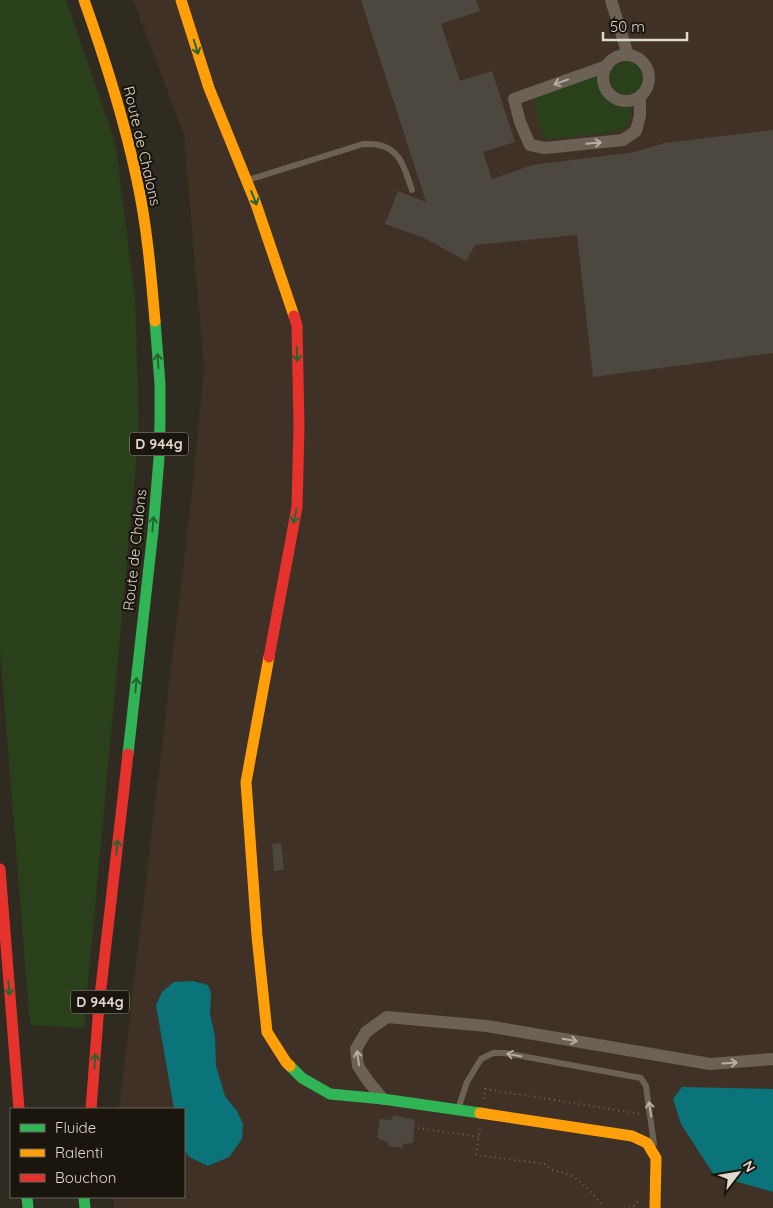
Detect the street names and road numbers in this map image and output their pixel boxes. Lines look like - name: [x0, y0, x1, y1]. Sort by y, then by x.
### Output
- street label: Route de Chalons: [119, 84, 165, 208]
- road number: D 944g: [130, 432, 188, 456]
- street label: Route de Chalons: [119, 488, 150, 612]
- road number: D 944g: [71, 990, 129, 1014]

